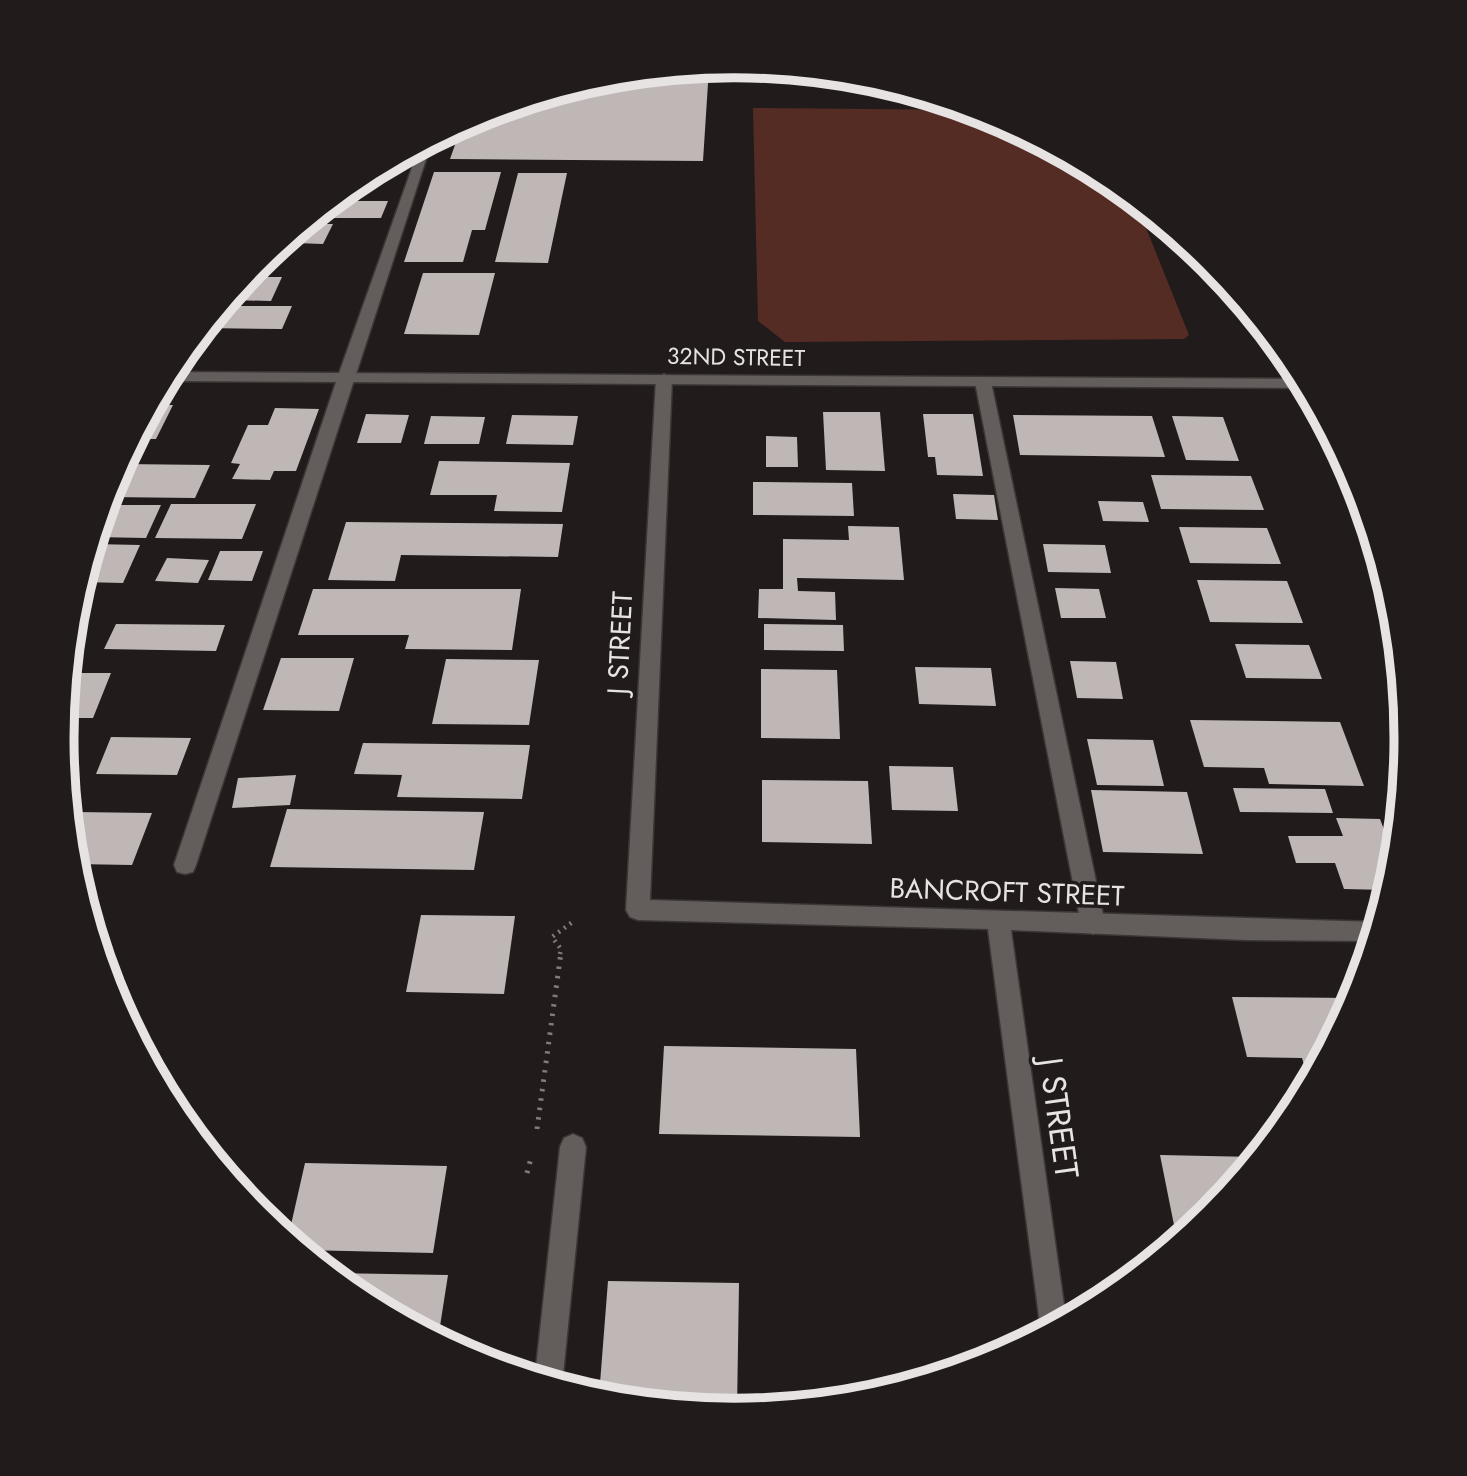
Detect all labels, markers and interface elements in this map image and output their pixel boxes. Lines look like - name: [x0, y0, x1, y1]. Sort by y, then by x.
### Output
- street label: 32ND STREET: [667, 339, 806, 375]
- street label: J STREET: [597, 590, 643, 699]
- street label: BANCROFT STREET: [889, 867, 1125, 917]
- street label: J STREET: [1027, 1051, 1091, 1182]

